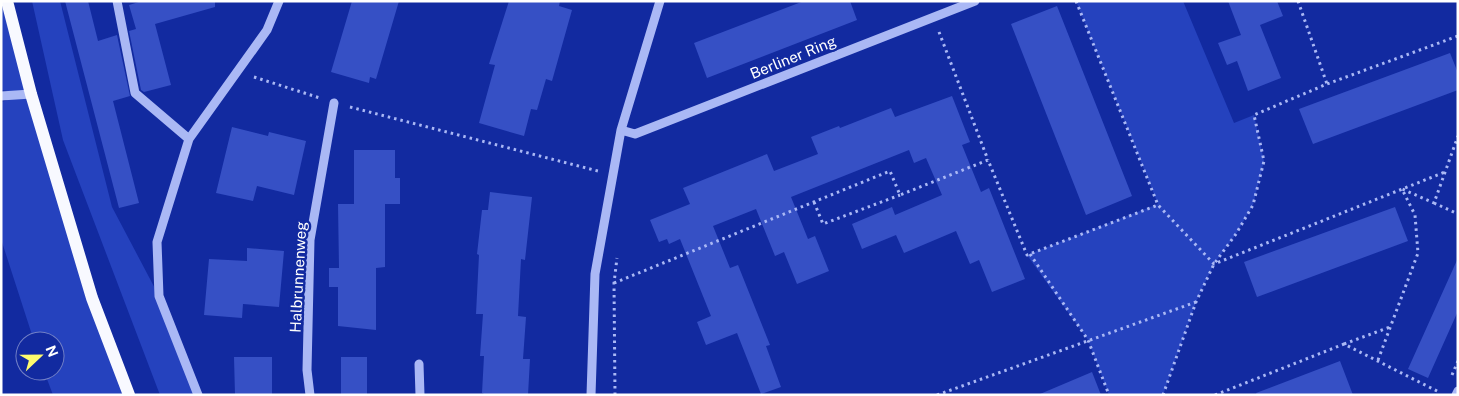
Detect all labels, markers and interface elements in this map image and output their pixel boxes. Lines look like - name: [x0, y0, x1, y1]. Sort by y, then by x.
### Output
- street label: Berliner Ring: [747, 32, 839, 82]
- street label: Halbrunnenweg: [287, 221, 309, 333]
- north arrow: [15, 331, 65, 381]
- text: N: [43, 343, 62, 359]

